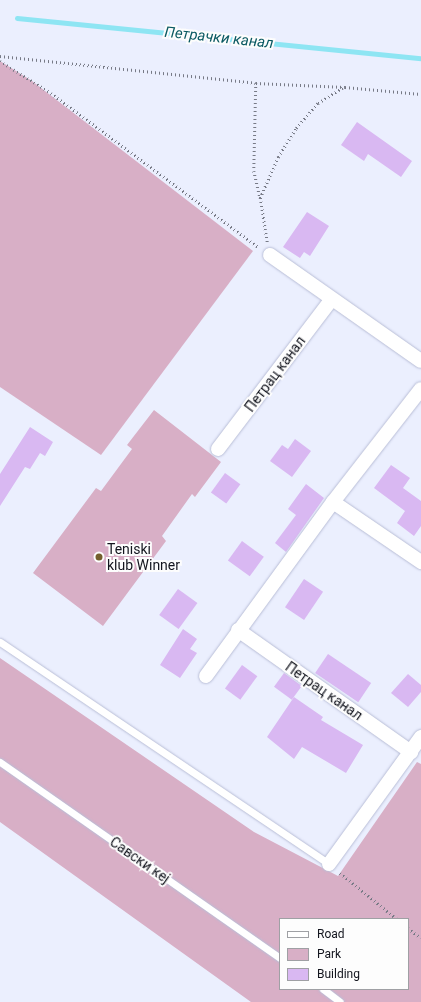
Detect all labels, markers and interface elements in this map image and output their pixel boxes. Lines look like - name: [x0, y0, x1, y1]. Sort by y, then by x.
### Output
- water label: Петрачки канал: [164, 23, 274, 53]
- street label: Петрац канал: [241, 333, 309, 415]
- place label: Teniski klub Winner: [107, 541, 180, 574]
- marker: Teniski klub Winner: [94, 552, 104, 562]
- street label: Петрац канал: [282, 658, 366, 724]
- street label: Савски кеј: [107, 833, 173, 887]
- legend: [279, 918, 409, 990]
- text: Road: [317, 927, 345, 941]
- text: Park: [317, 947, 341, 961]
- text: Building: [317, 967, 360, 981]

